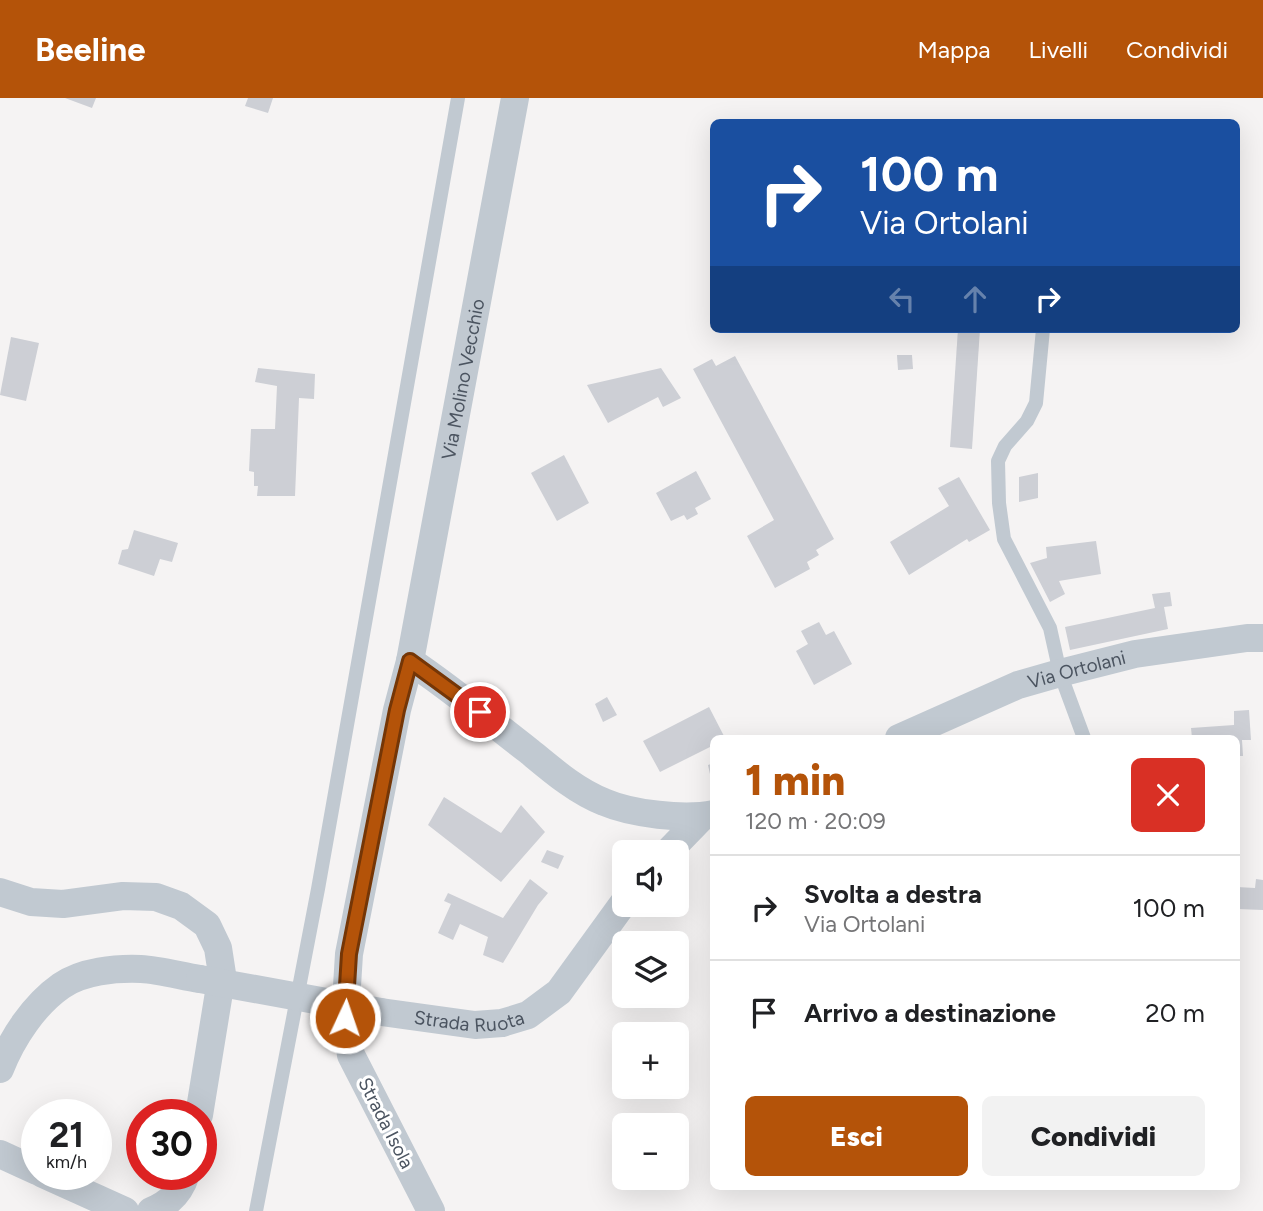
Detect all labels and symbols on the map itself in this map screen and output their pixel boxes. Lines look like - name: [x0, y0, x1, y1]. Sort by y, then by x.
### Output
- street label: Via Molino Vecchio: [436, 297, 489, 462]
- street label: Via Ortolani: [1025, 645, 1128, 693]
- pin: [450, 682, 510, 742]
- position arrow: [308, 981, 382, 1055]
- street label: Strada Ruota: [413, 1005, 527, 1037]
- street label: Strada Isola: [353, 1074, 419, 1172]
- speed limit sign: 30: [126, 1099, 217, 1190]

